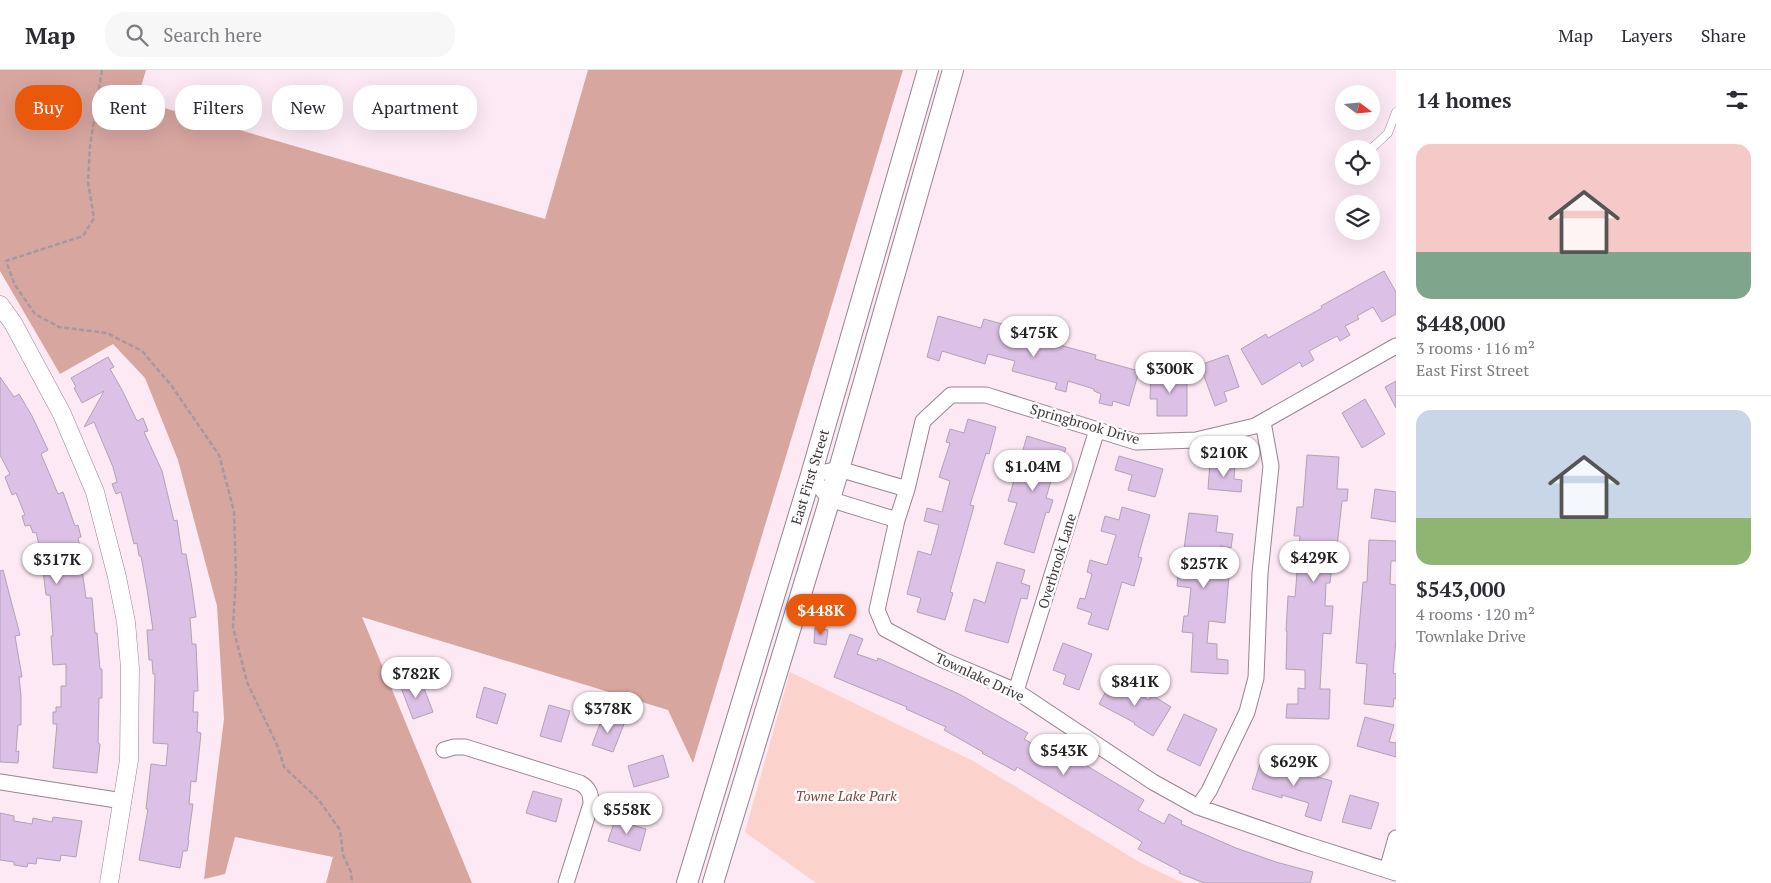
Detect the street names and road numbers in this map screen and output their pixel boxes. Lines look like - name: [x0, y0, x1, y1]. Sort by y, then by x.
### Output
- street label: Springbrook Drive: [1028, 399, 1142, 448]
- street label: East First Street: [786, 426, 833, 527]
- street label: Overbrook Lane: [1033, 511, 1080, 611]
- street label: Townlake Drive: [933, 648, 1028, 705]

